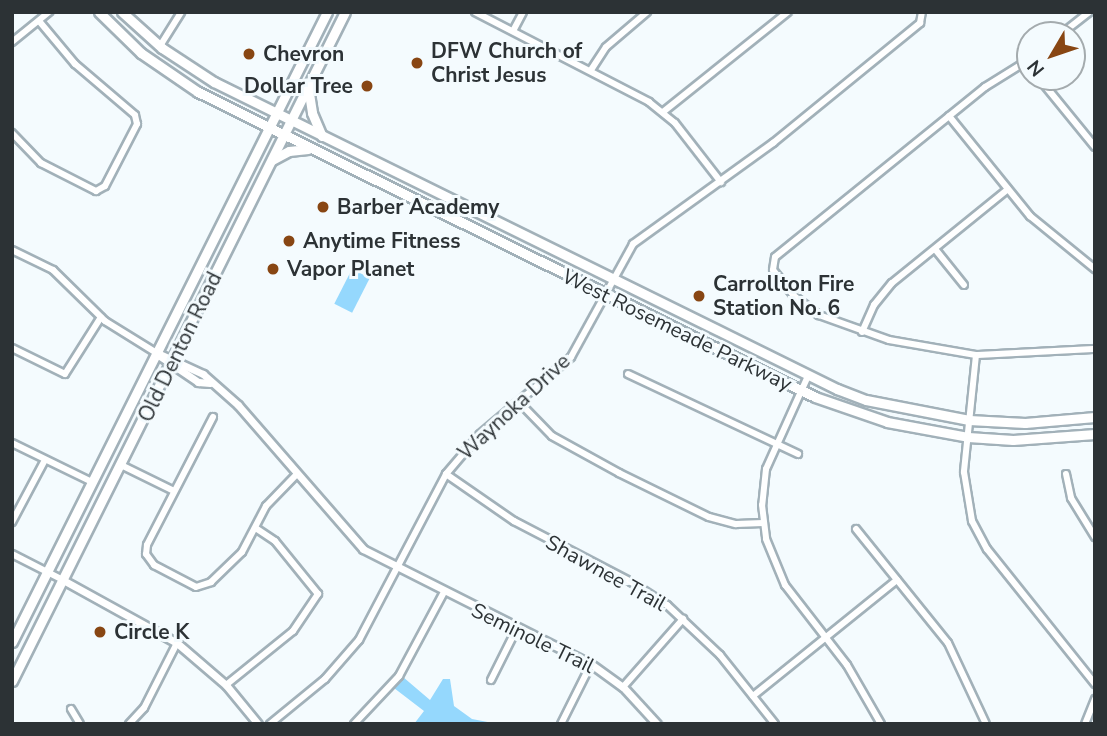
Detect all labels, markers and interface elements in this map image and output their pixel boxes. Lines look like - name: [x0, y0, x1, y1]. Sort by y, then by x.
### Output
- north arrow: [1016, 21, 1086, 91]
- place label: DFW Church of Christ Jesus: [431, 38, 582, 88]
- place label: Chevron: [263, 41, 344, 67]
- marker: Chevron: [241, 46, 257, 62]
- text: N: [1022, 54, 1051, 82]
- marker: DFW Church of Christ Jesus: [409, 55, 425, 71]
- place label: Dollar Tree: [244, 73, 353, 99]
- marker: Dollar Tree: [359, 78, 375, 94]
- place label: Barber Academy: [337, 194, 499, 220]
- marker: Barber Academy: [315, 199, 331, 215]
- place label: Anytime Fitness: [303, 228, 460, 254]
- marker: Anytime Fitness: [281, 233, 297, 249]
- place label: Vapor Planet: [287, 256, 414, 282]
- marker: Vapor Planet: [265, 261, 281, 277]
- street label: West Rosemeade Parkway: [558, 263, 796, 397]
- street label: Old Denton Road: [133, 268, 227, 426]
- place label: Carrollton Fire Station No. 6: [713, 271, 854, 321]
- marker: Carrollton Fire Station No. 6: [691, 288, 707, 304]
- street label: Waynoka Drive: [453, 349, 575, 465]
- street label: Shawnee Trail: [541, 530, 671, 616]
- street label: Seminole Trail: [467, 597, 599, 679]
- place label: Circle K: [114, 619, 189, 645]
- marker: Circle K: [92, 624, 108, 640]

